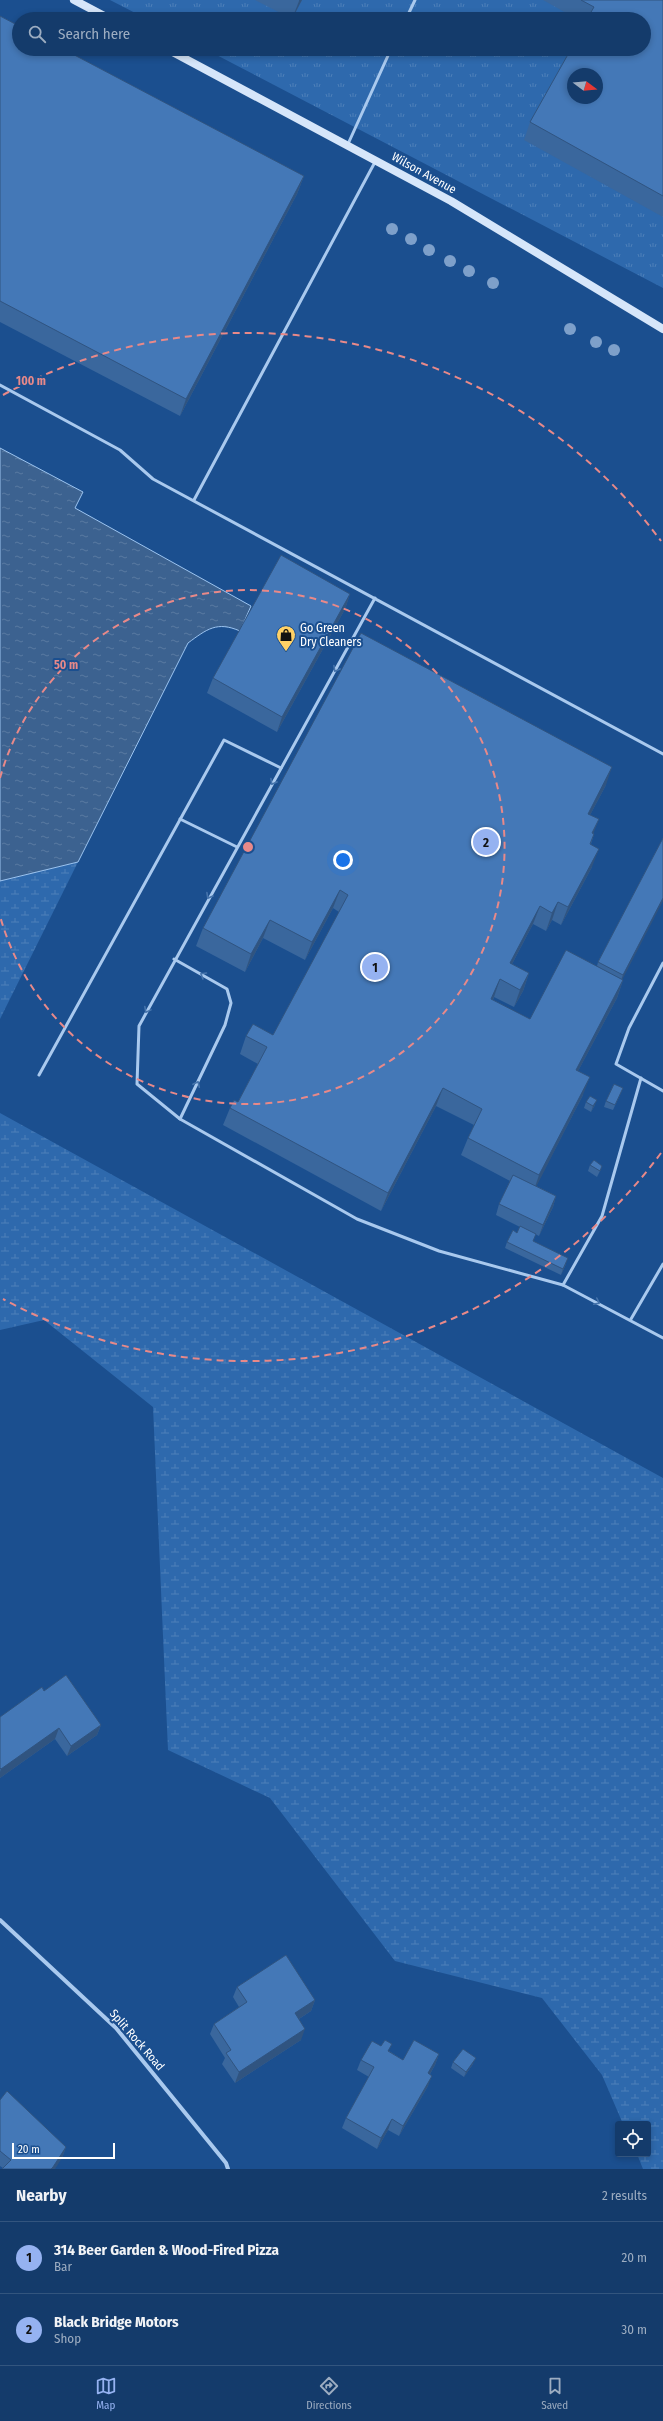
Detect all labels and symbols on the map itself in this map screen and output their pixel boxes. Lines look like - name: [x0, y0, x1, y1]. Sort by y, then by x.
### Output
- north arrow: [567, 68, 603, 104]
- street label: Wilson Avenue: [389, 149, 459, 197]
- text: 100 m: [16, 374, 46, 388]
- place label: Go Green Dry Cleaners: [300, 621, 362, 649]
- shop icon: Go Green Dry Cleaners: [275, 624, 297, 652]
- text: 50 m: [54, 658, 78, 672]
- one-way arrow: [333, 665, 341, 672]
- one-way arrow: [270, 778, 277, 785]
- pin: 2: [473, 827, 499, 857]
- centre of rings: [241, 840, 255, 854]
- your location: [333, 850, 353, 870]
- one-way arrow: [207, 892, 214, 899]
- pin: 1: [362, 952, 388, 982]
- one-way arrow: [200, 973, 207, 980]
- one-way arrow: [144, 1006, 152, 1013]
- one-way arrow: [192, 1081, 200, 1088]
- one-way arrow: [592, 1297, 600, 1305]
- street label: Split Rock Road: [107, 2007, 167, 2073]
- scale bar: [12, 2141, 115, 2160]

